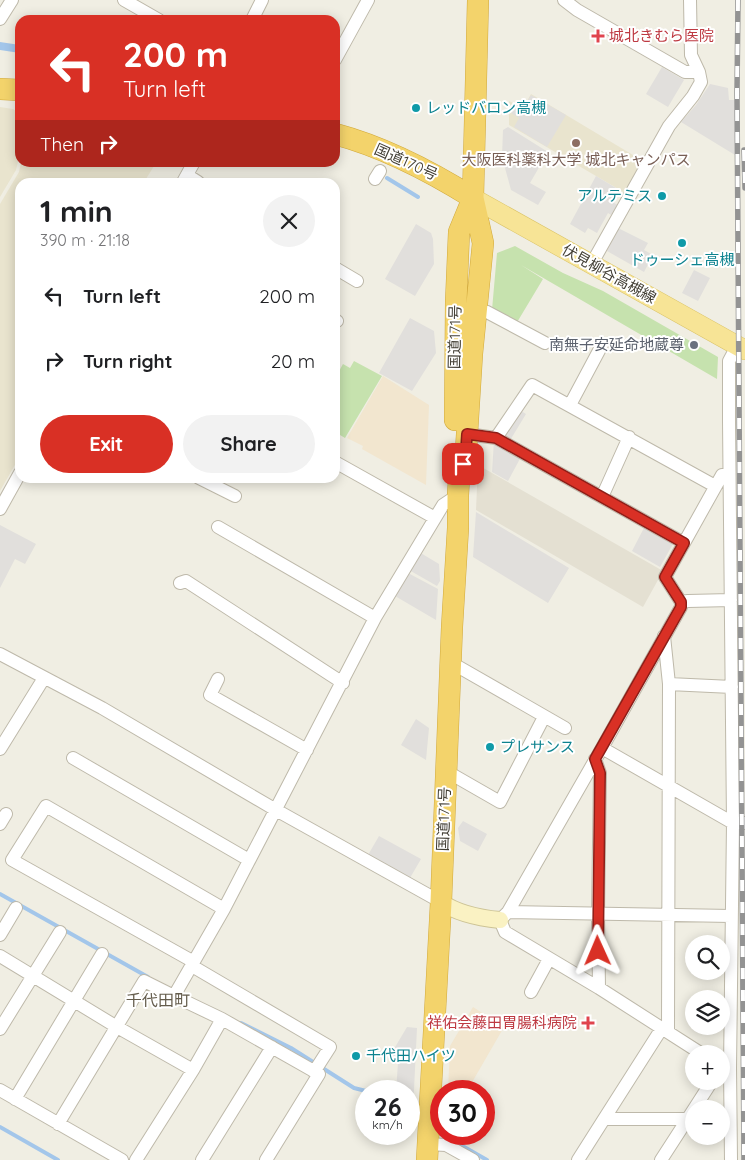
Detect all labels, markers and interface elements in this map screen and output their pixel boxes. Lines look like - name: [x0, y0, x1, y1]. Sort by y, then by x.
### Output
- place label: 城北きむら医院: [609, 26, 714, 45]
- marker: 城北きむら医院: [591, 29, 605, 43]
- text: 200 m: [123, 32, 228, 76]
- icon: left: [40, 35, 105, 100]
- text: Turn left: [123, 75, 206, 103]
- place label: レッドバロン高槻: [426, 98, 546, 117]
- marker: レッドバロン高槻: [410, 102, 422, 114]
- icon: right: [94, 130, 122, 158]
- text: Then: [40, 132, 84, 156]
- marker: 大阪医科薬科大学 城北キャンパス: [570, 137, 582, 149]
- street label: 国道170号: [372, 139, 441, 184]
- place label: 大阪医科薬科大学 城北キャンパス: [461, 150, 691, 169]
- place label: アルテミス: [577, 186, 652, 205]
- marker: アルテミス: [656, 190, 668, 202]
- text: 1 min: [40, 192, 113, 230]
- button: close: [263, 195, 315, 247]
- text: 390 m · 21:18: [40, 230, 130, 250]
- marker: ドゥーシェ高槻: [676, 237, 688, 249]
- street label: 伏見柳谷高槻線: [559, 240, 660, 307]
- place label: ドゥーシェ高槻: [630, 250, 734, 269]
- icon: left: [40, 282, 68, 310]
- text: Turn left: [83, 284, 161, 308]
- text: 200 m: [259, 284, 315, 308]
- street label: 国道171号: [444, 305, 465, 369]
- place label: 南無子安延命地蔵尊: [549, 335, 684, 354]
- marker: 南無子安延命地蔵尊: [688, 339, 700, 351]
- icon: right: [40, 347, 68, 375]
- text: Turn right: [83, 349, 172, 373]
- text: 20 m: [271, 349, 315, 373]
- button: Exit: [40, 415, 173, 473]
- button: Share: [183, 415, 315, 473]
- pin: [442, 443, 484, 485]
- icon: arrive: [449, 450, 477, 478]
- place label: プレサンス: [500, 737, 575, 756]
- marker: プレサンス: [484, 741, 496, 753]
- street label: 国道171号: [433, 786, 454, 852]
- position arrow: [571, 924, 623, 976]
- map controls: [685, 935, 730, 1145]
- button: search: [685, 935, 730, 980]
- district label: 千代田町: [126, 990, 190, 1010]
- button: layers: [685, 990, 730, 1035]
- place label: 祥佑会藤田胃腸科病院: [427, 1013, 577, 1032]
- marker: 祥佑会藤田胃腸科病院: [581, 1016, 595, 1030]
- button: +: [685, 1045, 730, 1090]
- place label: 千代田ハイツ: [366, 1046, 456, 1065]
- marker: 千代田ハイツ: [350, 1050, 362, 1062]
- speed limit sign: 30: [430, 1080, 495, 1145]
- text: 26: [373, 1091, 402, 1122]
- button: −: [685, 1100, 730, 1145]
- text: km/h: [372, 1117, 403, 1132]

